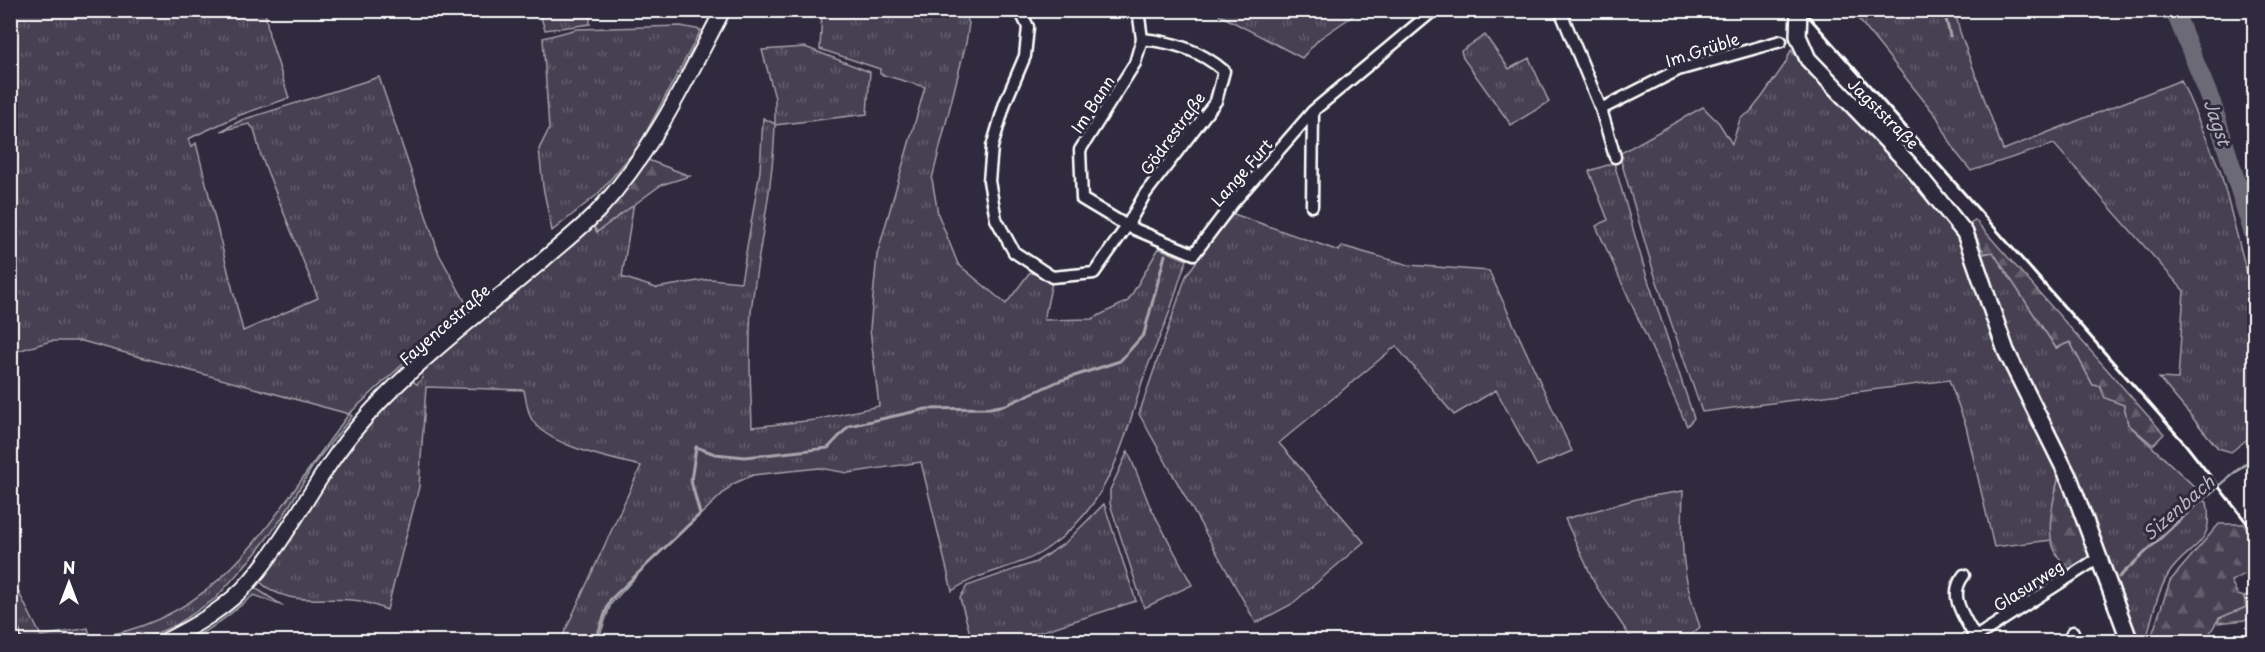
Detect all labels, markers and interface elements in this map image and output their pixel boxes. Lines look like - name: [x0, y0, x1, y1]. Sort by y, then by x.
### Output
- street label: Im Grüble: [1662, 26, 1742, 72]
- street label: Im Bann: [1064, 70, 1120, 138]
- street label: Jagststraße: [1843, 72, 1925, 154]
- street label: Gödrestraße: [1134, 86, 1210, 180]
- water label: Jagst: [2197, 95, 2239, 151]
- street label: Lange Furt: [1205, 132, 1278, 211]
- street label: Fayencestraße: [393, 278, 495, 370]
- water label: Sizenbach: [2136, 468, 2220, 546]
- north arrow: [39, 553, 99, 613]
- street label: Glasurweg: [1988, 553, 2068, 617]
- text: N: [63, 555, 75, 579]

